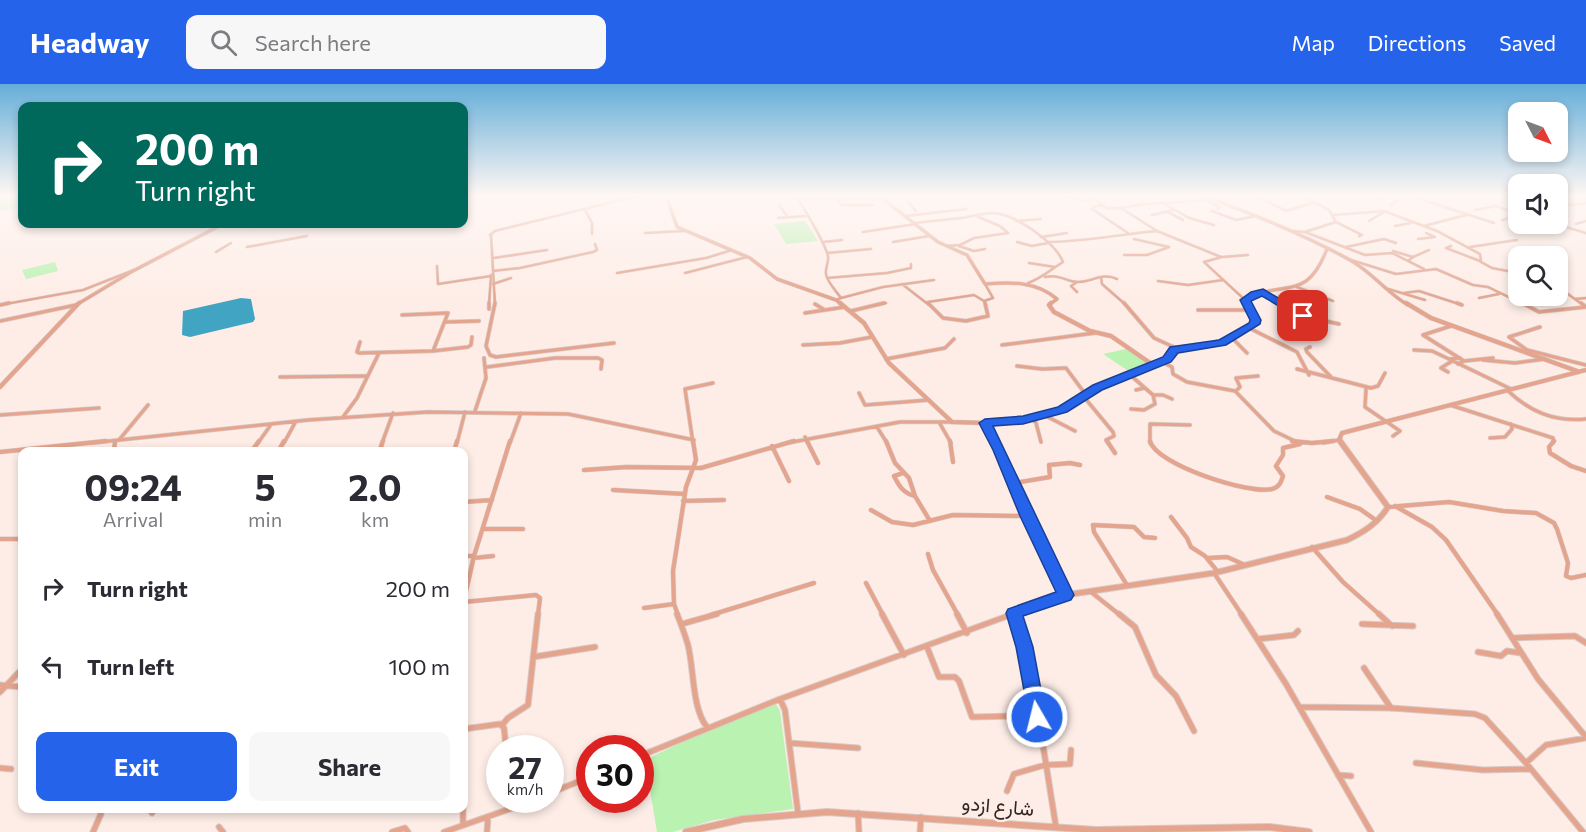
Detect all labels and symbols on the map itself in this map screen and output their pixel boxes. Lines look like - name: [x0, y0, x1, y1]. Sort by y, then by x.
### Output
- north arrow: [1508, 102, 1568, 162]
- pin: [1277, 290, 1328, 341]
- position arrow: [1005, 685, 1069, 749]
- speed limit sign: 30: [576, 735, 654, 813]
- street label: شارع ازدو: [961, 790, 1035, 823]

